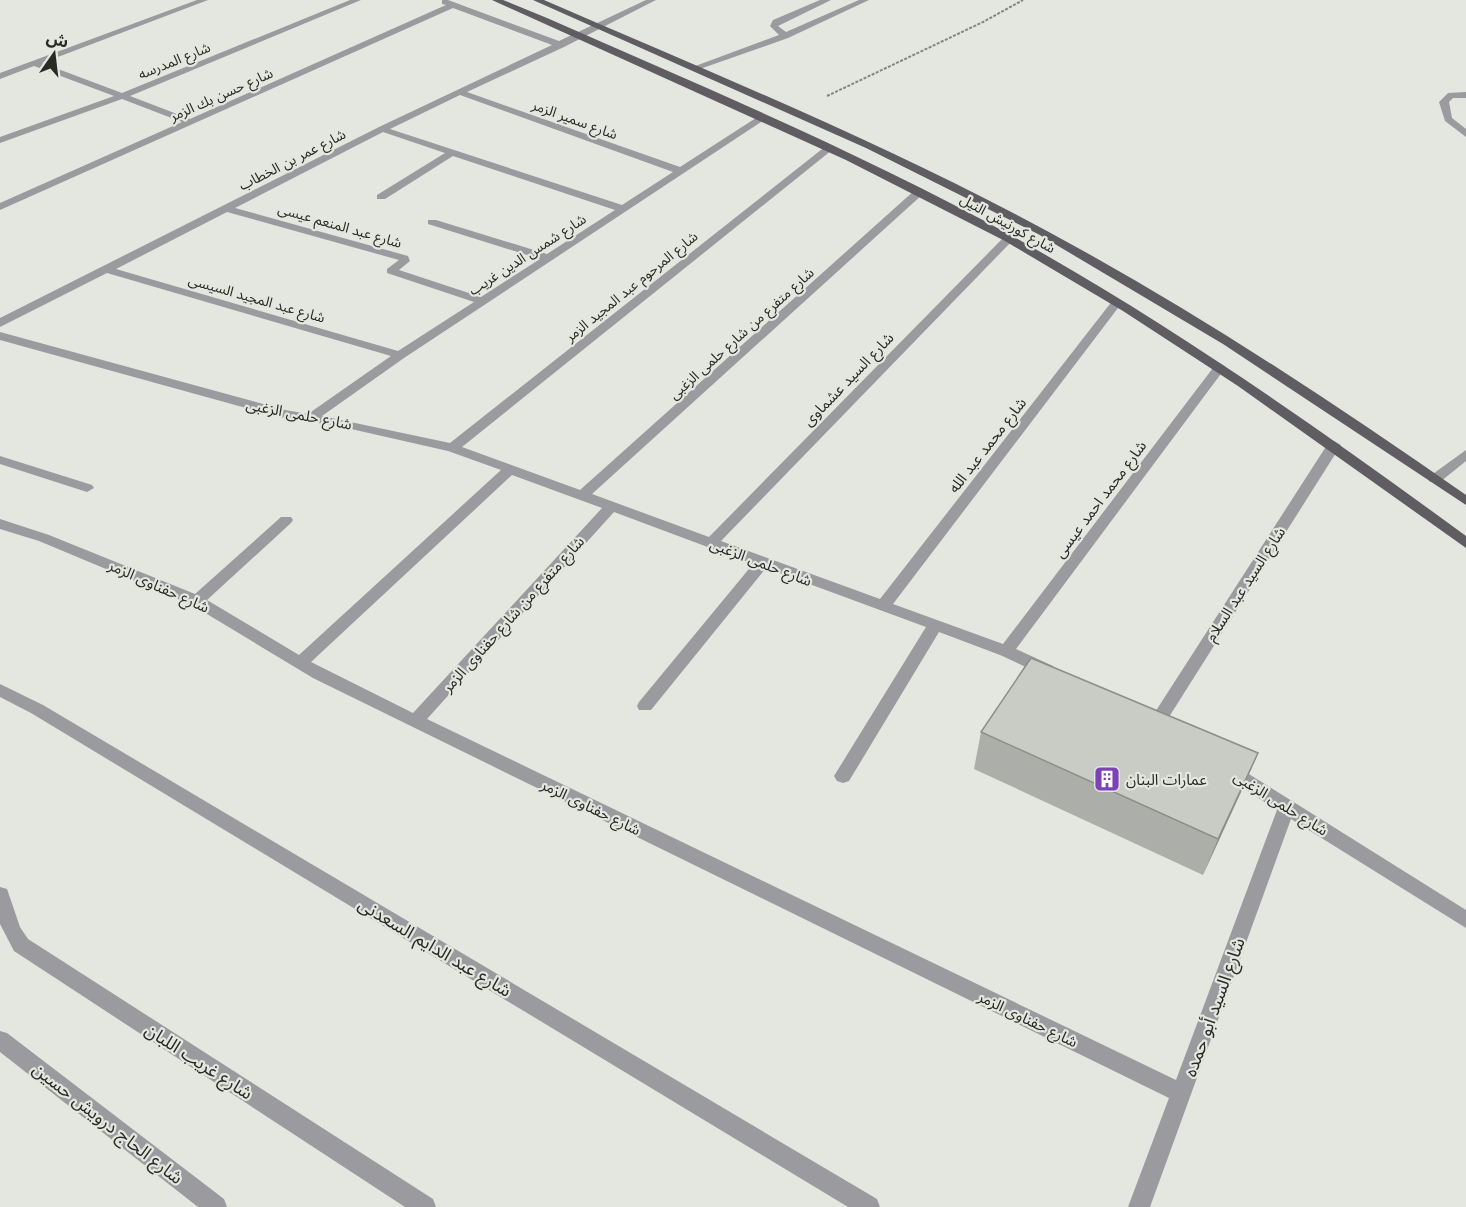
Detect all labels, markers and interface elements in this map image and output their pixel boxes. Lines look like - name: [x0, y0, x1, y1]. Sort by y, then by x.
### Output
- north arrow: [24, 24, 84, 84]
- text: ش: [45, 27, 71, 52]
- street label: شارع المدرسه: [135, 38, 214, 85]
- street label: شارع حسن بك الزمر: [166, 64, 276, 127]
- street label: شارع سمير الزمر: [528, 95, 620, 145]
- street label: شارع عمر بن الخطاب: [236, 125, 350, 196]
- street label: شارع كورنيش النيل: [956, 190, 1059, 259]
- street label: شارع عبد المنعم عيسى: [275, 199, 404, 254]
- street label: شارع شمس الدين غريب: [465, 210, 590, 301]
- street label: شارع المرحوم عبد المجيد الزمر: [561, 227, 703, 348]
- street label: شارع متفرع من شارع حلمى الزغبى: [665, 263, 819, 405]
- street label: شارع عبد المجيد السيسى: [186, 270, 327, 329]
- street label: شارع السيد عشماوى: [798, 328, 900, 432]
- street label: شارع محمد عبد الله: [944, 393, 1033, 498]
- street label: شارع حلمى الزغبى: [244, 394, 354, 437]
- street label: شارع محمد احمد عيسى: [1050, 436, 1153, 563]
- street label: شارع السيد عبد السلام: [1201, 523, 1292, 647]
- street label: شارع متفرع من شارع حفناوى الزمر: [437, 532, 590, 699]
- street label: شارع حلمى الزغبى: [706, 534, 815, 593]
- street label: شارع حفناوى الزمر: [104, 555, 212, 620]
- building icon: عمارات البنان: [1092, 764, 1122, 794]
- street label: شارع حلمى الزغبى: [1229, 766, 1332, 842]
- place label: عمارات البنان: [1126, 770, 1207, 789]
- street label: شارع حفناوى الزمر: [536, 774, 644, 842]
- street label: شارع عبد الدايم السعدنى: [353, 893, 515, 1004]
- street label: شارع السيد أبو حمده: [1179, 935, 1253, 1081]
- street label: شارع حفناوى الزمر: [973, 986, 1081, 1054]
- street label: شارع غريب اللبان: [139, 1018, 257, 1107]
- street label: شارع الحاج درويش حسين: [26, 1058, 187, 1191]

